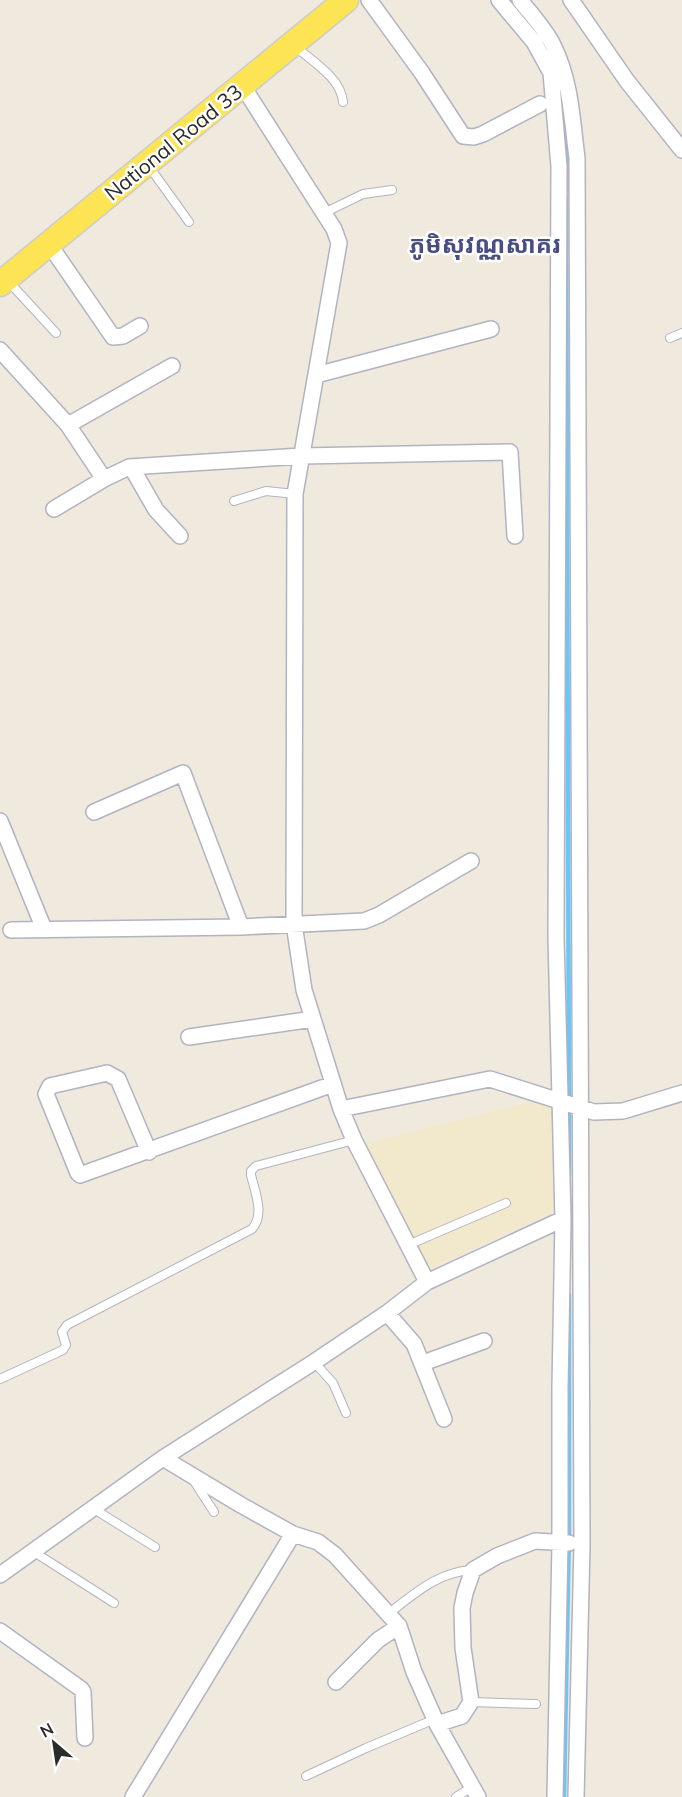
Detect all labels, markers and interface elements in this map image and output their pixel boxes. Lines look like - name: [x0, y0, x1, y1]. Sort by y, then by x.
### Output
- street label: National Road 33: [99, 78, 247, 206]
- district label: ភូមិសុវណ្ណសាគរ: [409, 229, 561, 260]
- north arrow: [24, 1713, 84, 1773]
- text: N: [37, 1718, 57, 1742]

